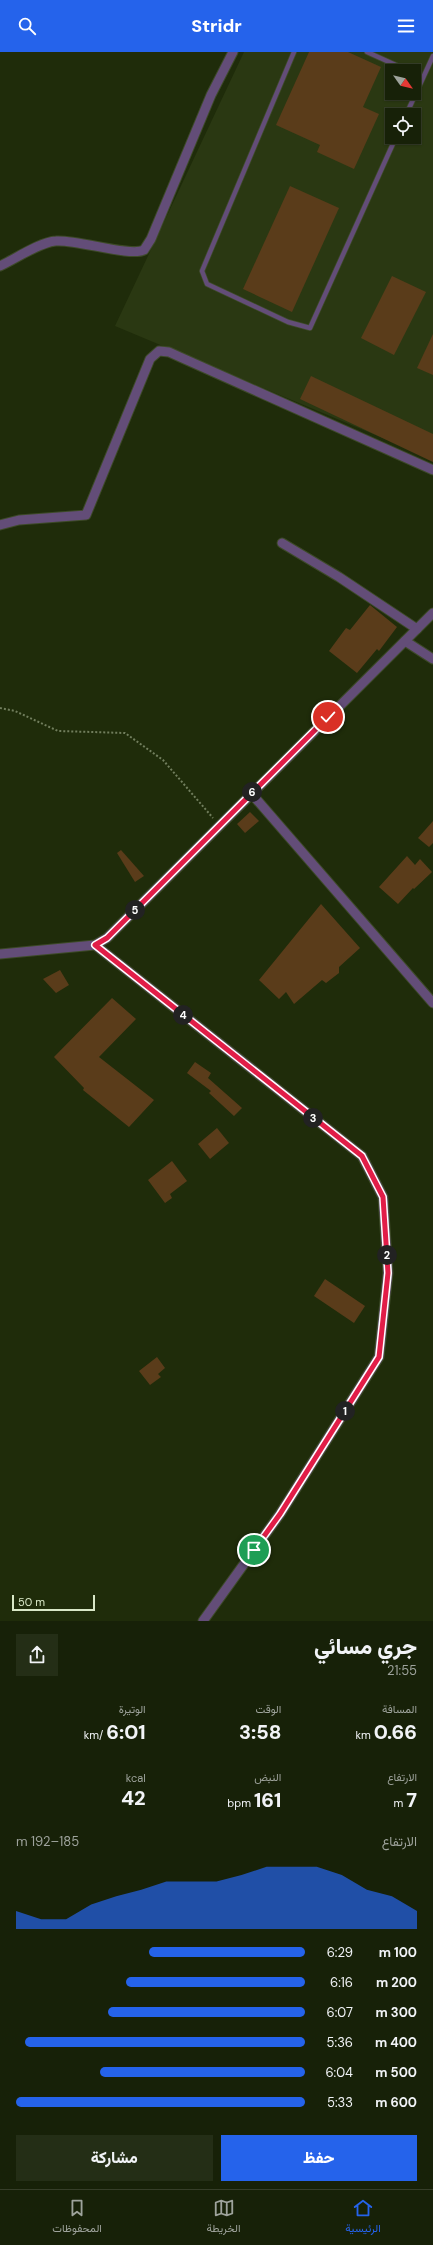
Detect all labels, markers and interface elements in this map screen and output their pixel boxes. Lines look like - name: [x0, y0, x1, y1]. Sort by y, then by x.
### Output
- text: Stridr: [191, 14, 242, 38]
- icon: search: [16, 15, 38, 37]
- icon: menu: [395, 15, 417, 37]
- north arrow: [385, 64, 421, 100]
- map controls: [385, 64, 421, 144]
- button: locate: [385, 108, 421, 144]
- pin: [311, 700, 345, 734]
- icon: check: [317, 706, 339, 728]
- pin: 6: [242, 782, 262, 802]
- text: 6: [249, 785, 255, 799]
- pin: 5: [125, 900, 145, 920]
- text: 5: [132, 903, 138, 917]
- pin: 4: [173, 1005, 193, 1025]
- text: 4: [179, 1008, 187, 1022]
- pin: 3: [303, 1108, 323, 1128]
- text: 3: [310, 1111, 316, 1125]
- pin: 2: [377, 1245, 397, 1265]
- text: 2: [384, 1248, 390, 1262]
- pin: 1: [335, 1401, 355, 1421]
- text: 1: [343, 1404, 347, 1418]
- pin: [237, 1533, 271, 1567]
- icon: arrive: [243, 1539, 265, 1561]
- scale bar: [12, 1593, 95, 1612]
- text: 50 m: [18, 1595, 45, 1609]
- text: جري مسائي: [314, 1632, 417, 1661]
- button: share: [16, 1634, 58, 1676]
- text: 21:55: [387, 1662, 417, 1679]
- text: الوتيرة: [119, 1702, 146, 1716]
- text: الوقت: [255, 1702, 281, 1716]
- text: المسافة: [382, 1702, 417, 1716]
- text: 6:01: [106, 1719, 146, 1745]
- text: 3:58: [239, 1719, 281, 1745]
- text: 0.66: [374, 1719, 417, 1745]
- text: /km: [84, 1728, 106, 1742]
- text: km: [355, 1728, 374, 1742]
- text: النبض: [254, 1770, 281, 1784]
- text: الارتفاع: [387, 1770, 417, 1784]
- text: kcal: [126, 1771, 146, 1785]
- text: 42: [121, 1785, 146, 1811]
- text: 161: [254, 1787, 281, 1813]
- text: 7: [406, 1787, 417, 1813]
- text: bpm: [227, 1796, 254, 1810]
- text: m: [394, 1796, 406, 1810]
- text: 185–192 m: [16, 1833, 79, 1850]
- text: الارتفاع: [382, 1833, 417, 1850]
- text: 6:29: [327, 1944, 353, 1961]
- text: 100 m: [379, 1944, 417, 1961]
- text: 6:16: [330, 1974, 353, 1991]
- text: 200 m: [376, 1974, 417, 1991]
- text: 6:07: [327, 2004, 353, 2021]
- text: 300 m: [376, 2004, 417, 2021]
- text: 5:36: [327, 2034, 353, 2051]
- text: 400 m: [375, 2034, 417, 2051]
- text: 6:04: [325, 2064, 353, 2081]
- text: 500 m: [375, 2064, 417, 2081]
- text: 5:33: [327, 2094, 353, 2111]
- text: 600 m: [375, 2094, 417, 2111]
- button: مشاركة: [16, 2135, 213, 2181]
- button: حفظ: [221, 2135, 417, 2181]
- tab: المحفوظات: [52, 2197, 102, 2238]
- tab: الخريطة: [207, 2197, 241, 2238]
- tab: الرئيسية: [345, 2197, 381, 2238]

